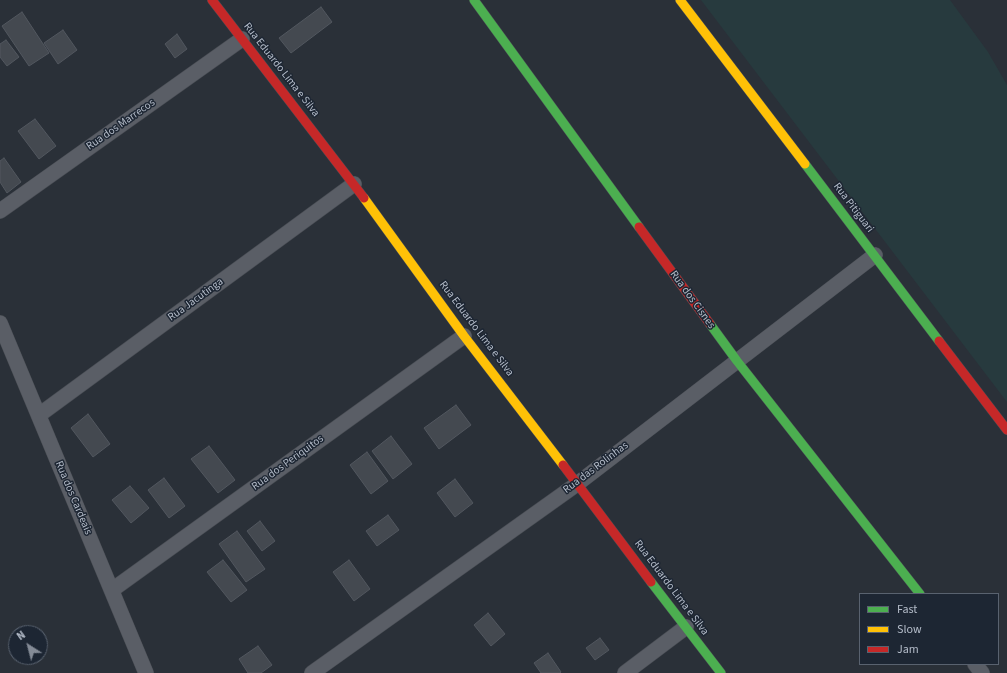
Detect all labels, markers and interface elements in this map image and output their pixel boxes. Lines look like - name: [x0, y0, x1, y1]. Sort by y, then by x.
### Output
- street label: Rua Eduardo Lima e Silva: [240, 20, 322, 120]
- street label: Rua dos Marrecos: [84, 96, 158, 154]
- street label: Rua Pitiguari: [830, 180, 876, 236]
- street label: Rua dos Cisnes: [667, 268, 717, 332]
- street label: Rua Jacutinga: [166, 276, 226, 324]
- street label: Rua Eduardo Lima e Silva: [436, 279, 516, 379]
- street label: Rua dos Periquitos: [249, 432, 327, 494]
- street label: Rua das Rolinhas: [561, 439, 631, 497]
- street label: Rua dos Cardeais: [52, 459, 94, 537]
- street label: Rua Eduardo Lima e Silva: [631, 538, 711, 638]
- legend: [859, 593, 999, 665]
- text: Fast: [897, 601, 917, 618]
- text: Slow: [897, 621, 922, 638]
- north arrow: [8, 625, 48, 665]
- text: N: [14, 627, 29, 644]
- text: Jam: [897, 641, 919, 658]

